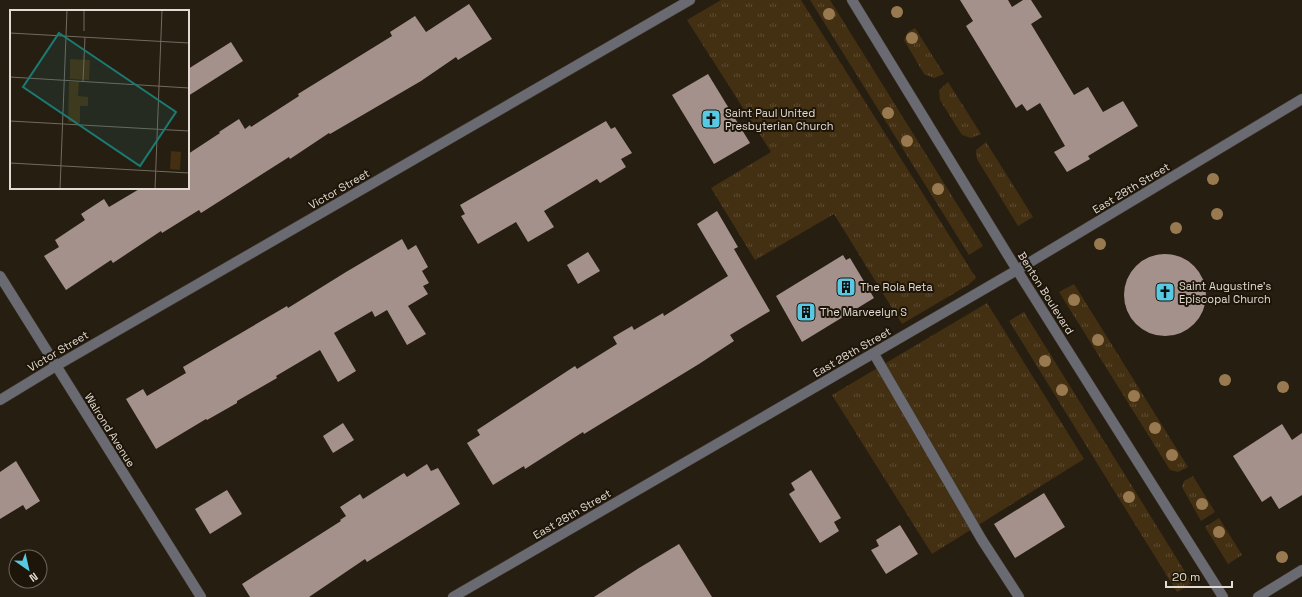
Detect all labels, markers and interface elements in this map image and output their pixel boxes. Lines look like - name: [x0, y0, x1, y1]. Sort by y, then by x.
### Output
- inset map: [10, 10, 189, 189]
- place label: Saint Paul United Presbyterian Church: [725, 106, 834, 133]
- church icon: Saint Paul United Presbyterian Church: [700, 108, 722, 130]
- street label: East 28th Street: [1090, 159, 1172, 217]
- street label: Victor Street: [306, 166, 372, 212]
- street label: Benton Boulevard: [1015, 249, 1077, 337]
- building icon: The Rola Reta: [835, 276, 857, 298]
- place label: Saint Augustine's Episcopal Church: [1179, 279, 1272, 306]
- place label: The Rola Reta: [860, 280, 933, 294]
- church icon: Saint Augustine's Episcopal Church: [1154, 281, 1176, 303]
- building icon: The Marveelyn S: [795, 301, 817, 323]
- place label: The Marveelyn S: [820, 305, 907, 319]
- street label: East 28th Street: [810, 324, 894, 380]
- street label: Victor Street: [25, 327, 91, 375]
- street label: Walrond Avenue: [82, 390, 138, 470]
- street label: East 28th Street: [530, 486, 614, 542]
- north arrow: [8, 549, 48, 589]
- scale bar: [1166, 563, 1232, 589]
- text: N: [27, 569, 41, 585]
- text: 20 m: [1172, 569, 1200, 585]

